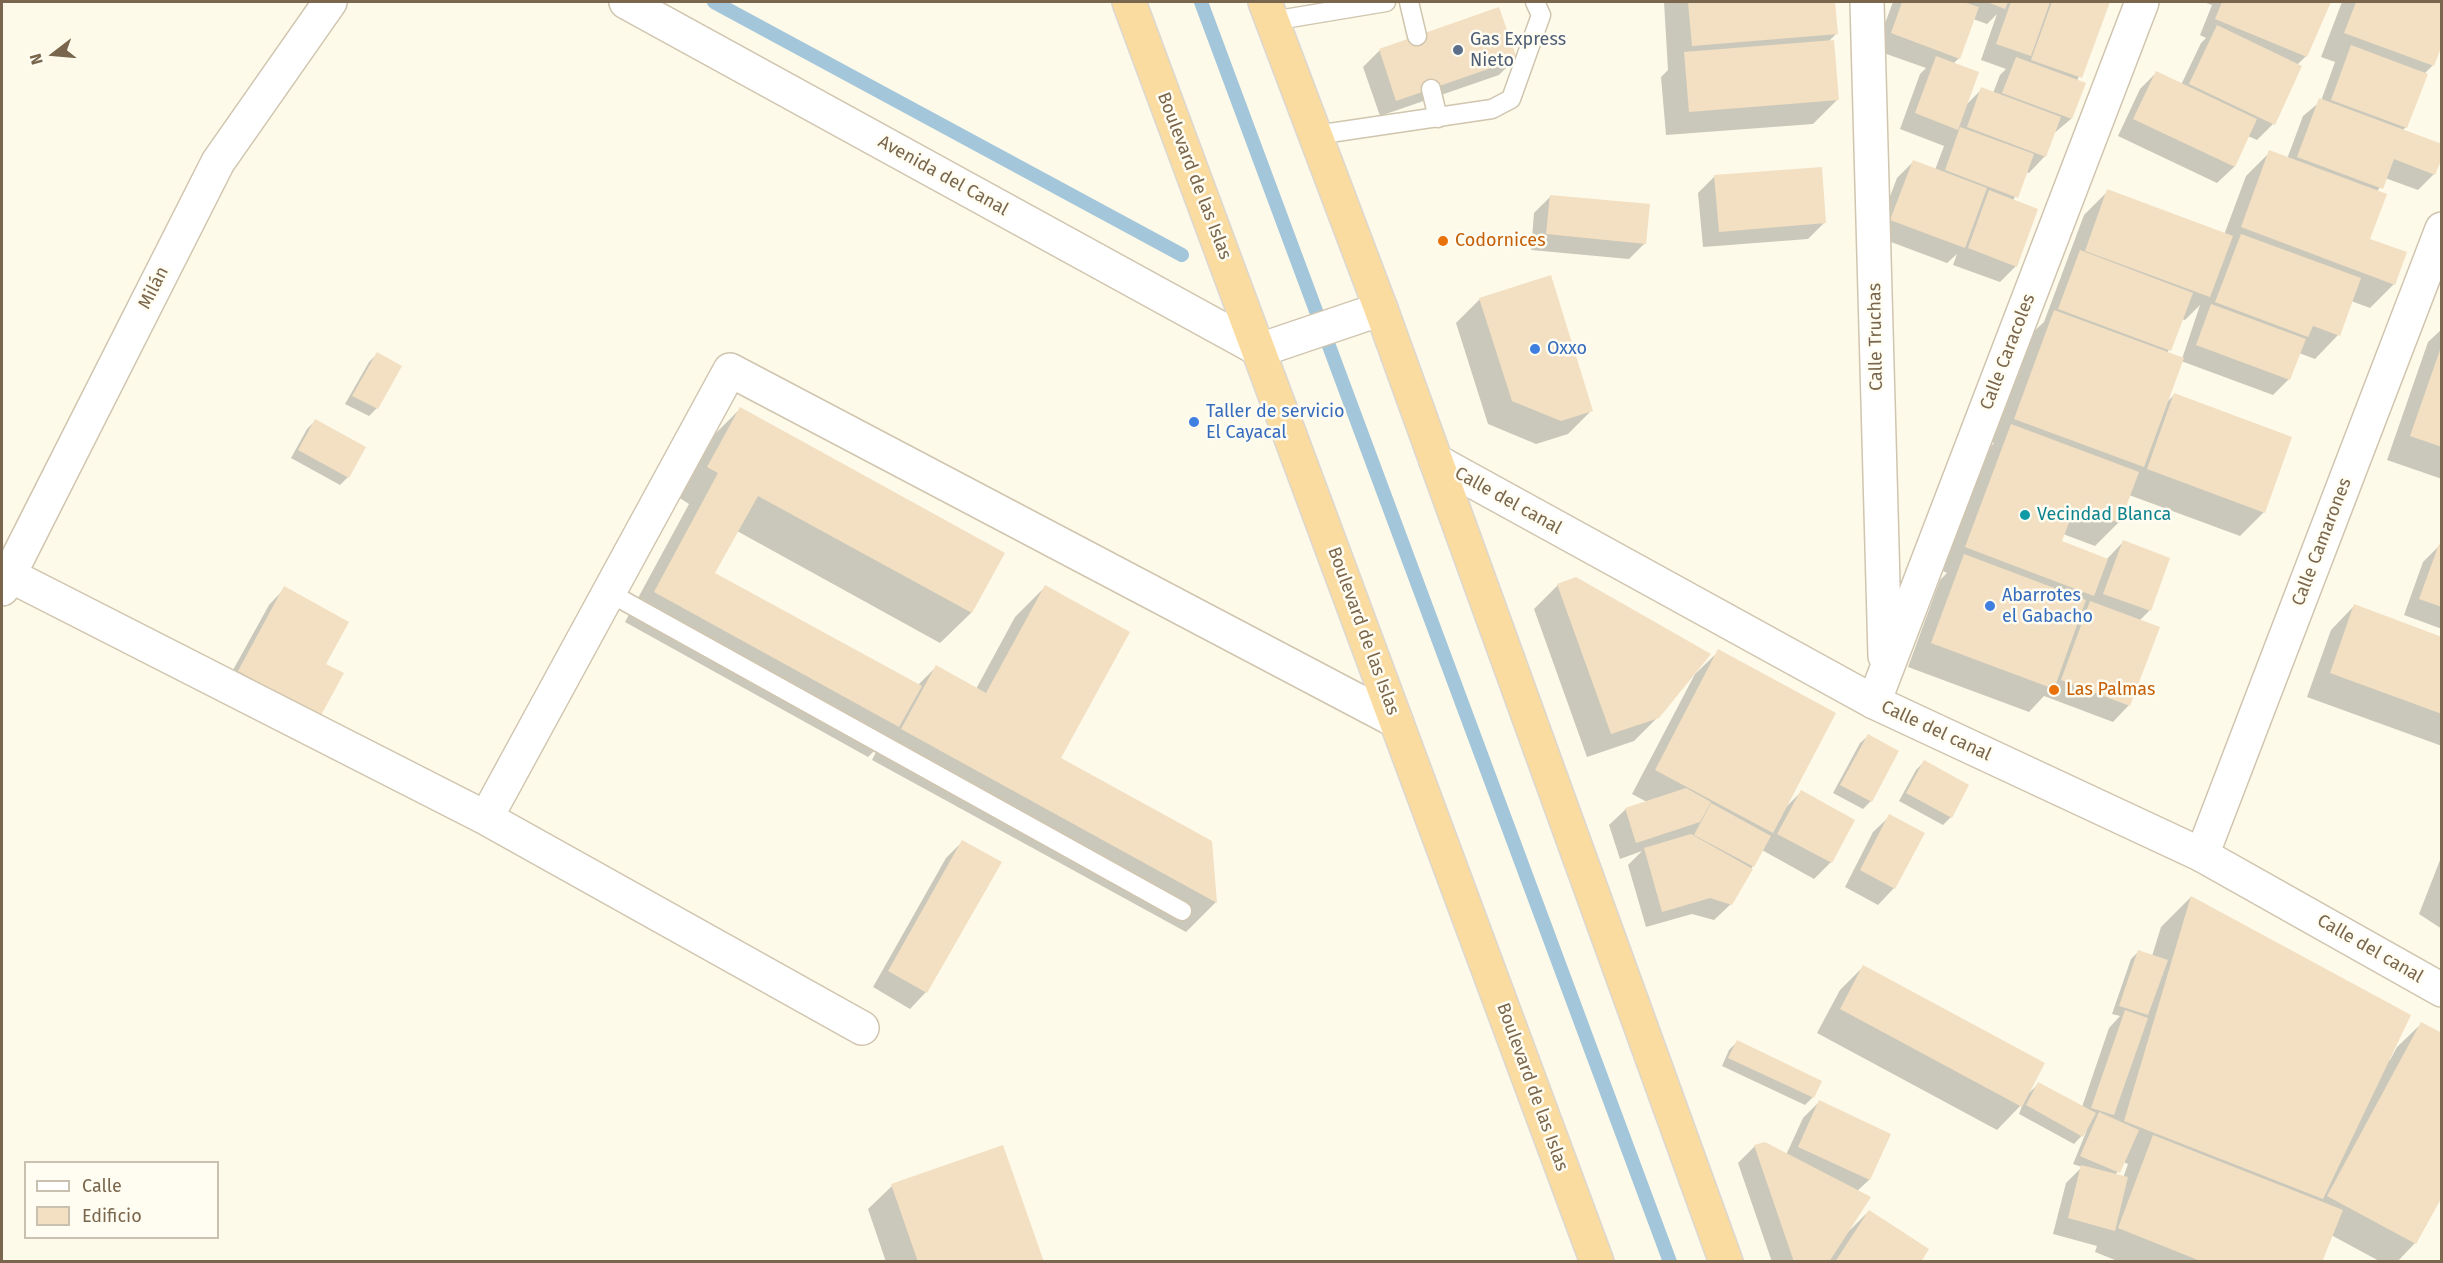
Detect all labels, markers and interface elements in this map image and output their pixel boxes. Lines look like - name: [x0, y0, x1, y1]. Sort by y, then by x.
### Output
- north arrow: [24, 24, 84, 84]
- place label: Gas Express Nieto: [1470, 29, 1566, 72]
- marker: Gas Express Nieto: [1451, 43, 1465, 57]
- text: N: [26, 51, 47, 67]
- street label: Boulevard de las Islas: [1152, 89, 1236, 263]
- street label: Avenida del Canal: [874, 131, 1012, 221]
- place label: Codornices: [1455, 230, 1546, 252]
- marker: Codornices: [1436, 234, 1450, 248]
- street label: Milán: [134, 263, 174, 313]
- street label: Calle Truchas: [1864, 283, 1888, 391]
- street label: Calle Caracoles: [1976, 291, 2040, 413]
- place label: Oxxo: [1547, 338, 1587, 360]
- marker: Oxxo: [1528, 342, 1542, 356]
- place label: Taller de servicio El Cayacal: [1206, 401, 1345, 444]
- marker: Taller de servicio El Cayacal: [1187, 415, 1201, 429]
- street label: Calle del canal: [1451, 463, 1565, 539]
- street label: Calle Camarones: [2288, 475, 2356, 609]
- place label: Vecindad Blanca: [2037, 504, 2171, 526]
- marker: Vecindad Blanca: [2018, 508, 2032, 522]
- street label: Boulevard de las Islas: [1323, 544, 1403, 718]
- place label: Abarrotes el Gabacho: [2002, 585, 2093, 628]
- marker: Abarrotes el Gabacho: [1983, 599, 1997, 613]
- place label: Las Palmas: [2066, 679, 2155, 701]
- marker: Las Palmas: [2047, 683, 2061, 697]
- street label: Calle del canal: [1878, 696, 1994, 766]
- street label: Calle del canal: [2313, 910, 2427, 988]
- street label: Boulevard de las Islas: [1492, 1000, 1572, 1174]
- legend: [24, 1161, 219, 1239]
- text: Calle: [82, 1175, 122, 1197]
- text: Edificio: [82, 1205, 142, 1227]

